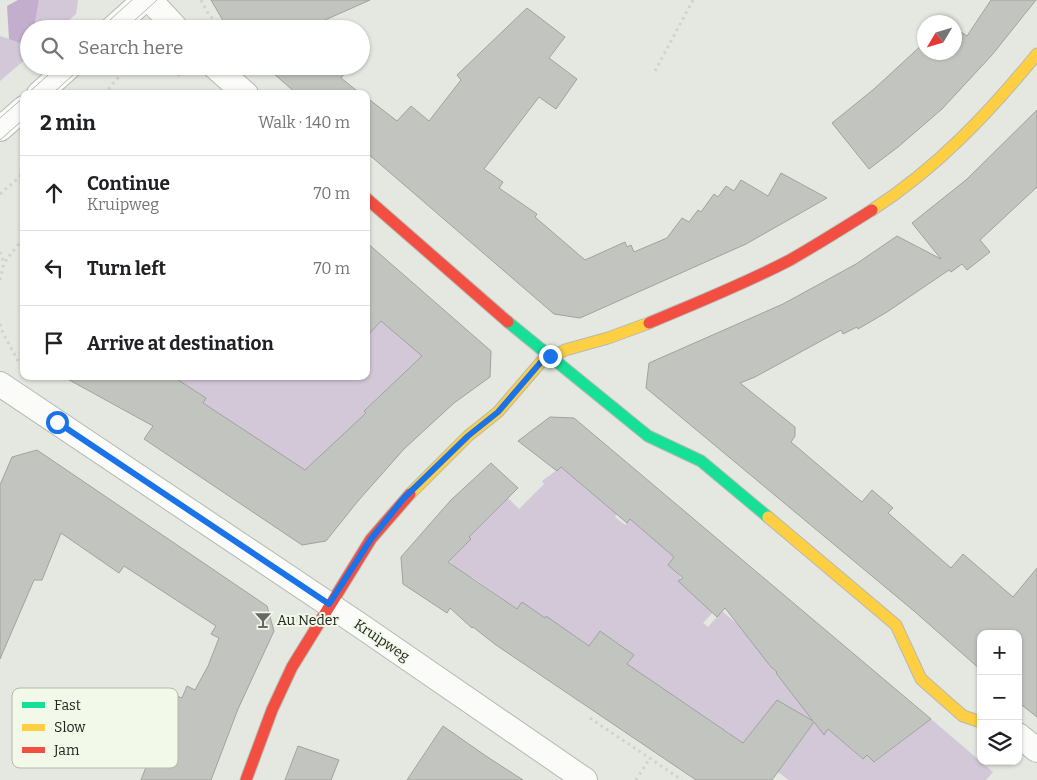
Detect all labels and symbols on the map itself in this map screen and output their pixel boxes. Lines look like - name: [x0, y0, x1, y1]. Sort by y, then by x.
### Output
- north arrow: [917, 15, 962, 60]
- route end: [539, 345, 562, 368]
- route start: [46, 411, 69, 434]
- bar icon: Au Neder: [253, 610, 273, 630]
- place label: Au Neder: [277, 612, 339, 629]
- street label: Kruipweg: [351, 616, 413, 665]
- legend: [12, 688, 178, 768]
- text: Fast: [54, 697, 81, 714]
- text: Slow: [54, 719, 86, 736]
- text: Jam: [53, 742, 80, 759]

